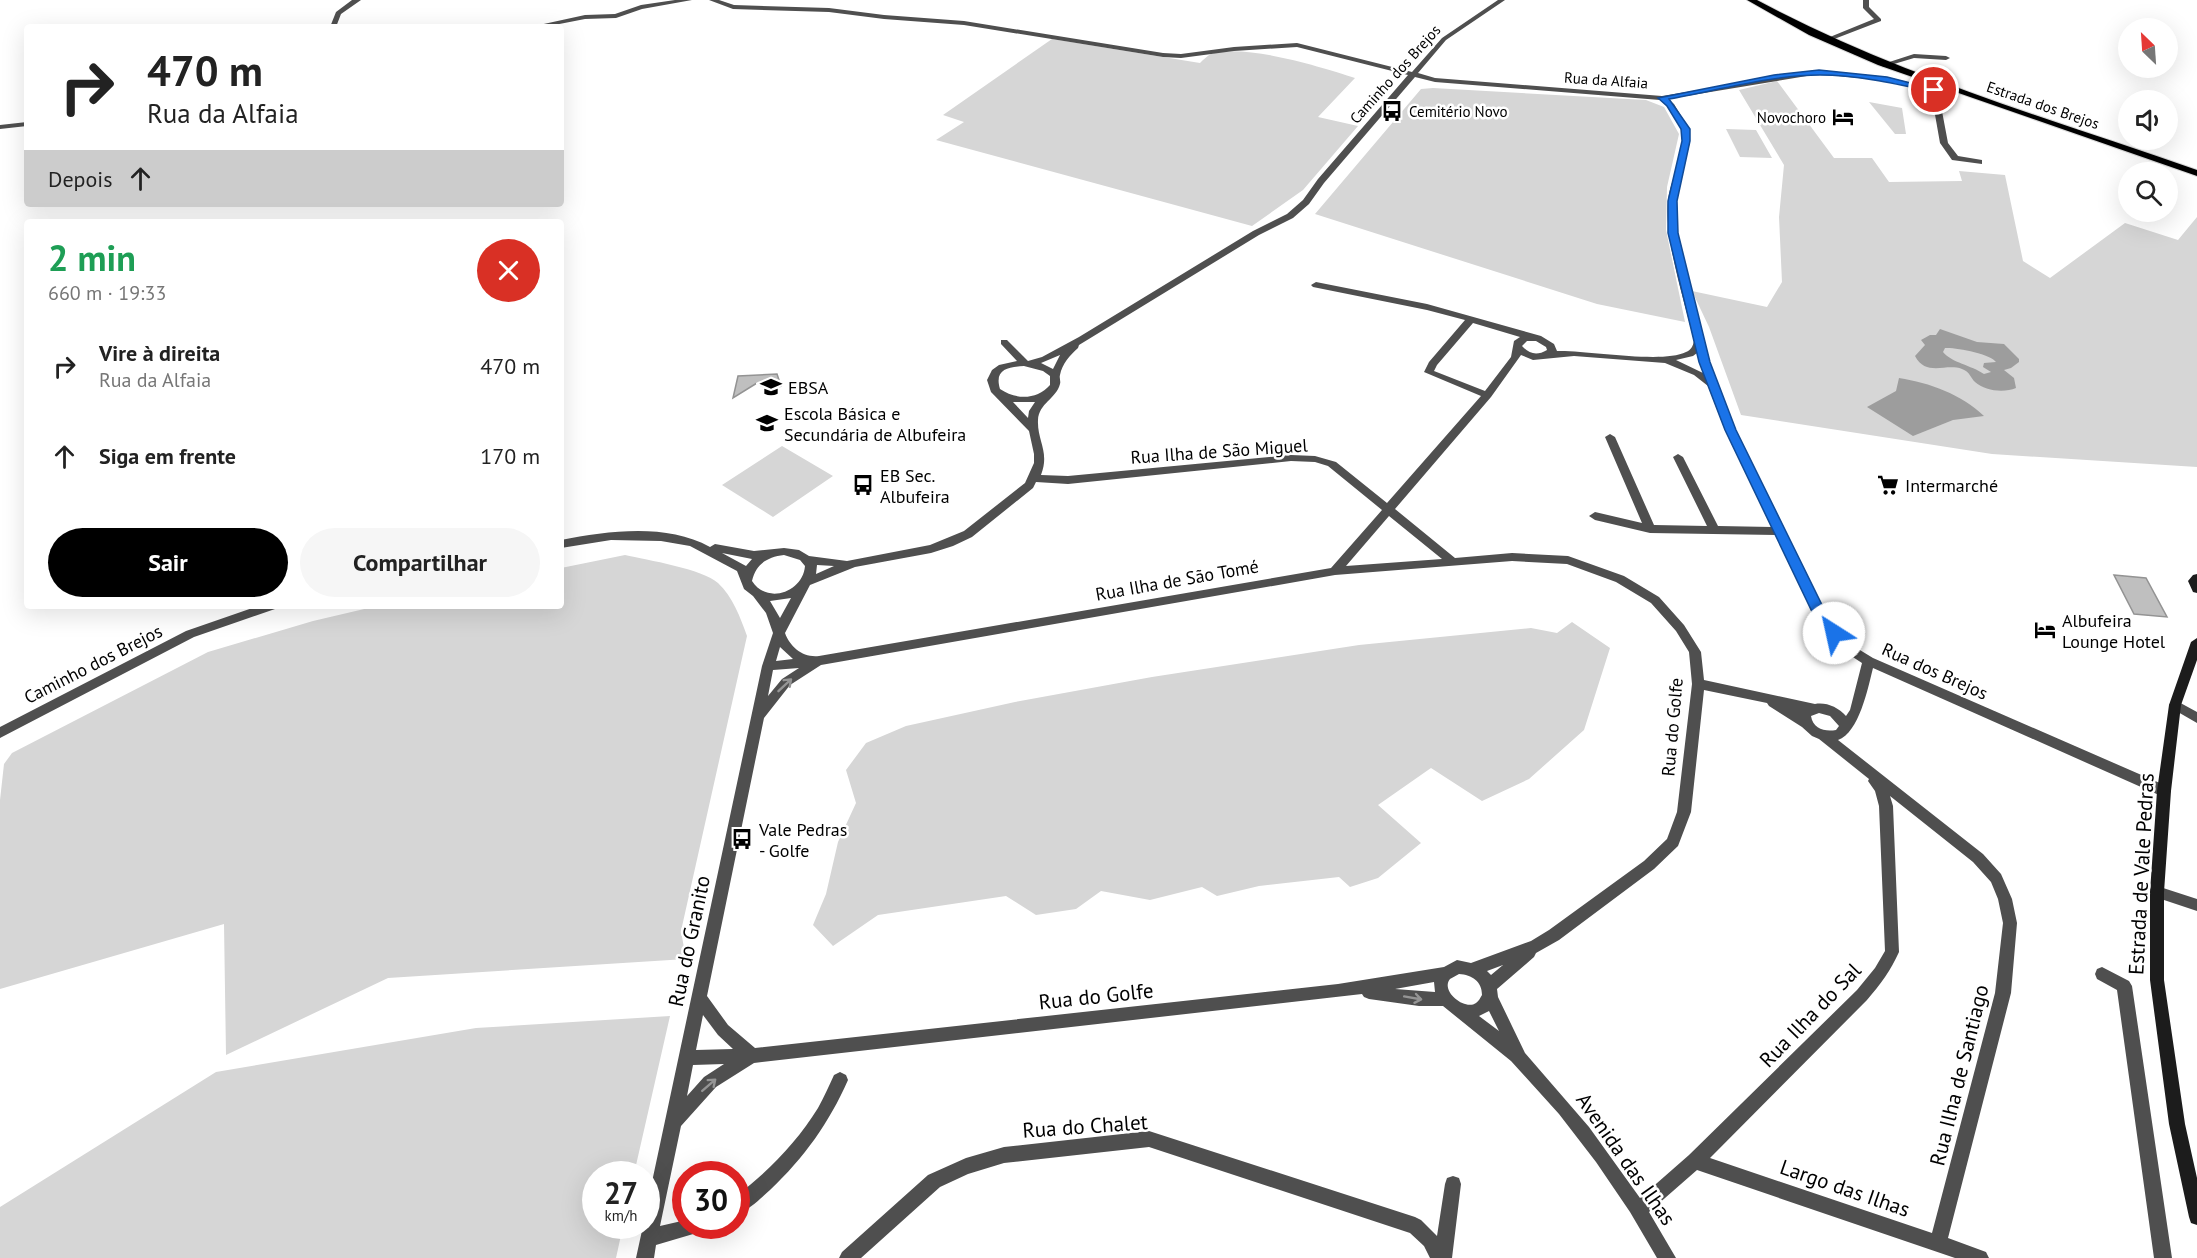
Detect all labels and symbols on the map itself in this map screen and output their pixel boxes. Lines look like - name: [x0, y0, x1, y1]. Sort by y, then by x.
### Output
- north arrow: [2118, 18, 2178, 78]
- street label: Caminho dos Brejos: [1346, 21, 1444, 127]
- pin: [1908, 64, 1959, 115]
- street label: Rua da Alfaia: [1563, 68, 1649, 92]
- street label: Estrada dos Brejos: [1984, 77, 2102, 133]
- bus stop icon: Cemitério Novo: [1380, 99, 1404, 123]
- place label: Cemitério Novo: [1409, 102, 1508, 121]
- hotel icon: Novochoro: [1831, 105, 1855, 129]
- place label: Novochoro: [1757, 108, 1826, 127]
- school or university icon: EBSA: [759, 375, 783, 399]
- place label: EBSA: [788, 376, 829, 399]
- place label: Escola Básica e Secundária de Albufeira: [784, 402, 966, 446]
- school or university icon: Escola Básica e Secundária de Albufeira: [755, 411, 779, 435]
- street label: Rua Ilha de São Miguel: [1130, 433, 1309, 469]
- place label: EB Sec. Albufeira: [880, 464, 950, 508]
- bus stop icon: EB Sec. Albufeira: [851, 473, 875, 497]
- supermarket icon: Intermarché: [1876, 473, 1900, 497]
- place label: Intermarché: [1905, 474, 1998, 497]
- street label: Rua Ilha de São Tomé: [1094, 554, 1260, 606]
- position arrow: [1802, 601, 1866, 665]
- place label: Albufeira Lounge Hotel: [2062, 609, 2166, 653]
- hotel icon: Albufeira Lounge Hotel: [2033, 618, 2057, 642]
- street label: Caminho dos Brejos: [20, 619, 166, 709]
- street label: Rua dos Brejos: [1878, 637, 1992, 705]
- street label: Rua do Golfe: [1656, 677, 1688, 777]
- one-way arrow: [777, 678, 792, 692]
- street label: Estrada de Vale Pedras: [2122, 772, 2160, 976]
- place label: Vale Pedras - Golfe: [758, 818, 847, 862]
- bus stop icon: Vale Pedras - Golfe: [730, 827, 754, 851]
- street label: Rua do Granito: [662, 873, 716, 1009]
- street label: Rua Ilha do Sal: [1753, 957, 1867, 1073]
- street label: Rua do Golfe: [1037, 977, 1155, 1015]
- street label: Rua Ilha de Santiago: [1923, 982, 1995, 1168]
- one-way arrow: [1402, 992, 1422, 1003]
- one-way arrow: [702, 1078, 717, 1092]
- street label: Avenida das Ilhas: [1570, 1087, 1682, 1231]
- street label: Rua do Chalet: [1021, 1108, 1149, 1144]
- street label: Largo das Ilhas: [1777, 1153, 1913, 1223]
- speed limit sign: 30: [672, 1161, 750, 1239]

